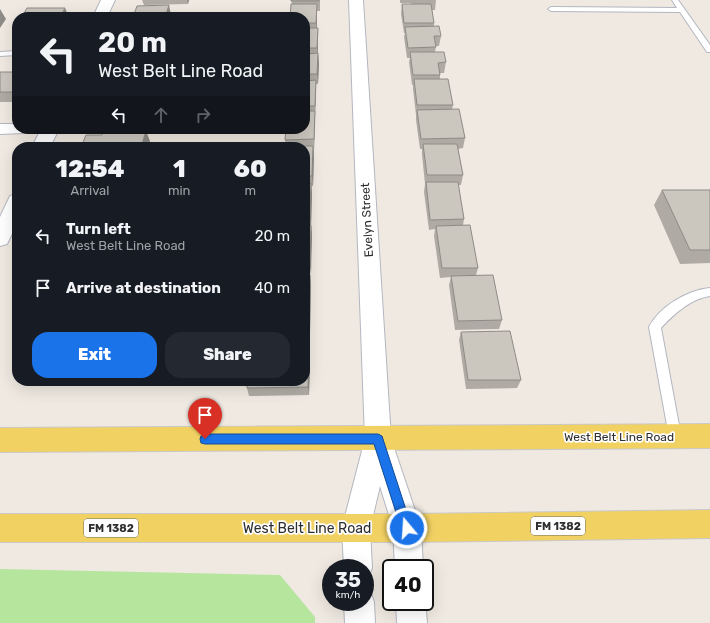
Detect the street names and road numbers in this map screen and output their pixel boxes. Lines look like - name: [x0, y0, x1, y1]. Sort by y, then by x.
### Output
- street label: Evelyn Street: [358, 182, 376, 258]
- street label: West Belt Line Road: [564, 430, 674, 444]
- road number: FM 1382: [531, 517, 585, 535]
- road number: FM 1382: [84, 519, 138, 537]
- street label: West Belt Line Road: [243, 520, 371, 537]

